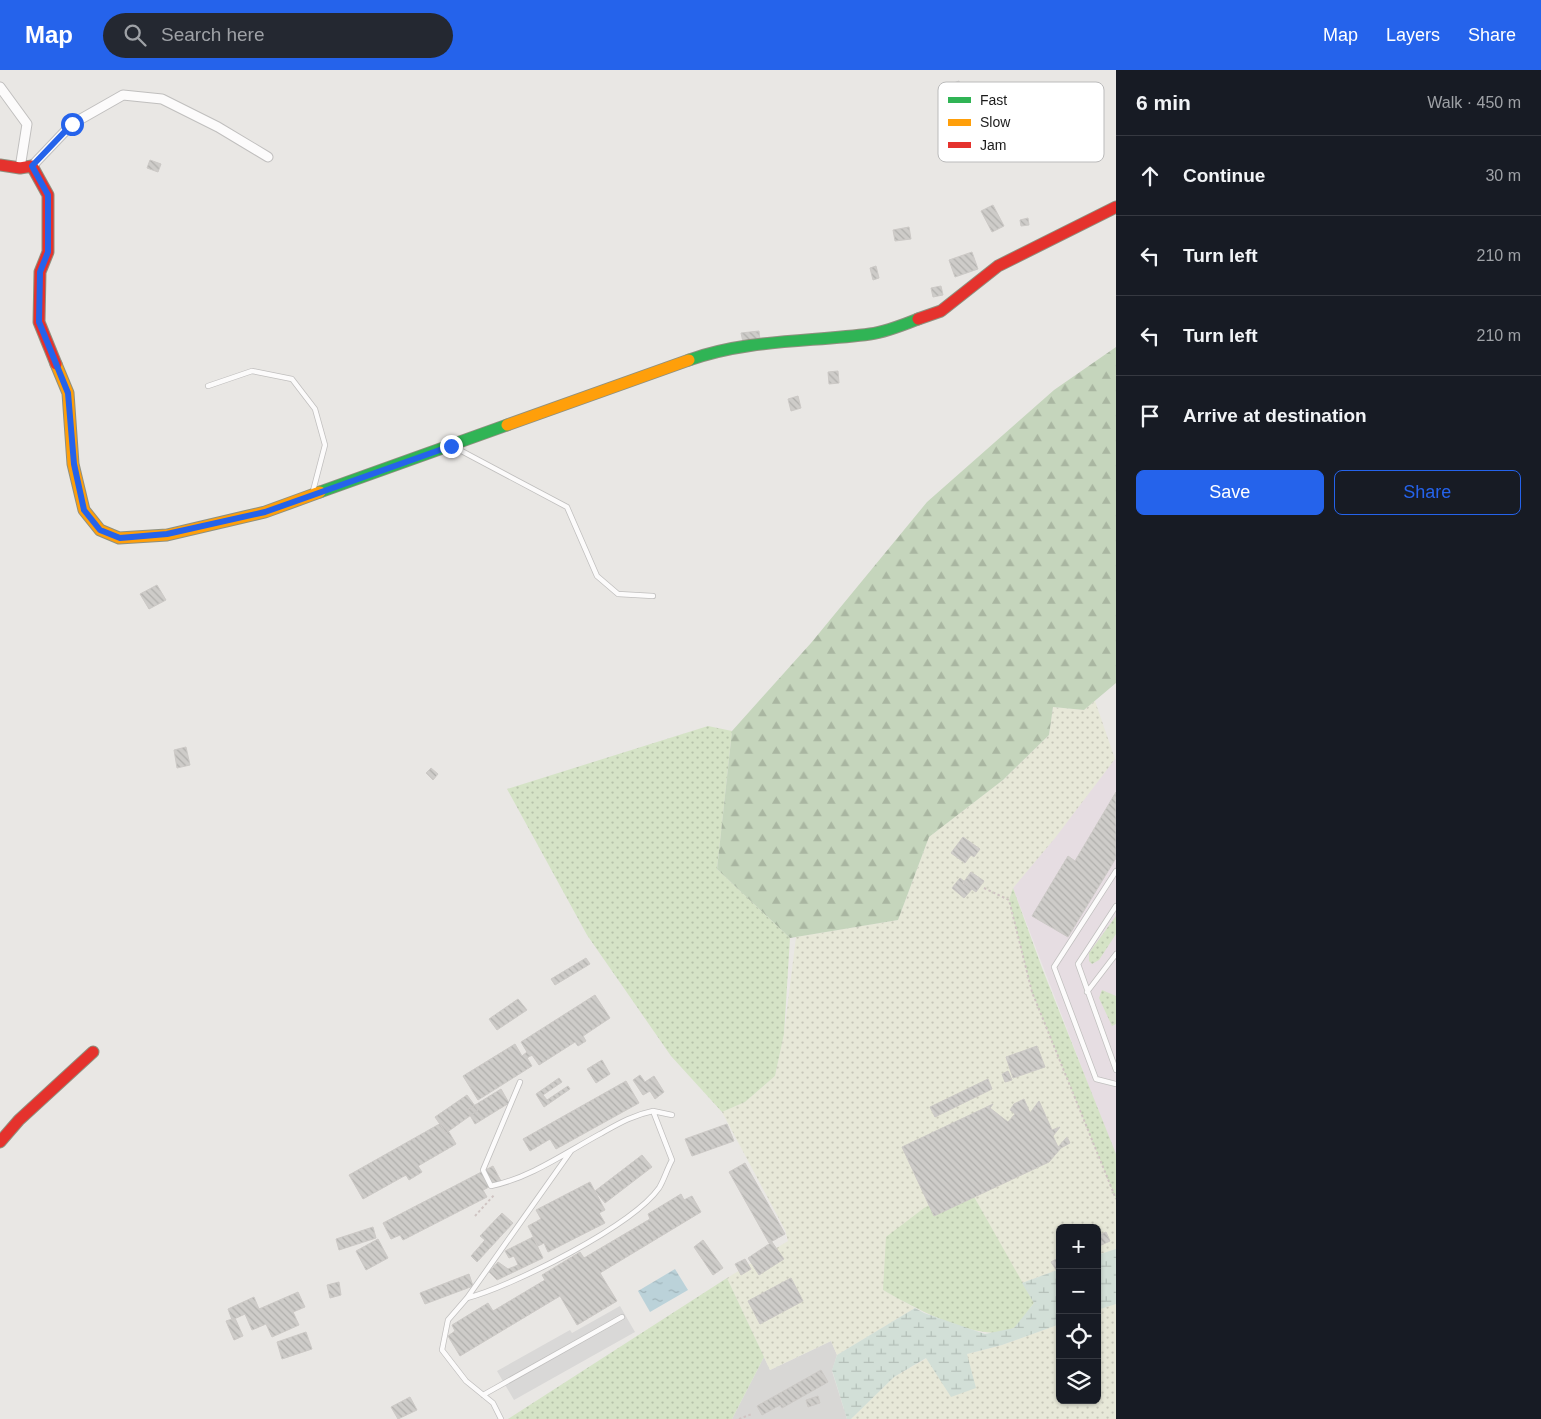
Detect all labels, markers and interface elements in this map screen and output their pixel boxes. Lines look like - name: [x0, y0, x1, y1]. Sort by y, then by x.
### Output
- search box: [103, 13, 453, 58]
- text: Map: [25, 21, 73, 48]
- icon: search: [121, 21, 149, 49]
- text: Search here: [161, 24, 265, 45]
- text: Map: [1323, 25, 1358, 45]
- text: Layers: [1386, 25, 1440, 45]
- text: Share: [1468, 25, 1516, 45]
- legend: [938, 82, 1104, 162]
- text: 6 min: [1136, 91, 1191, 114]
- text: Fast: [980, 92, 1007, 108]
- text: Walk · 450 m: [1427, 94, 1521, 111]
- route start: [61, 113, 84, 136]
- text: Slow: [980, 114, 1011, 130]
- text: Jam: [980, 137, 1006, 153]
- icon: ahead: [1136, 162, 1164, 190]
- text: Continue: [1183, 165, 1265, 186]
- text: 30 m: [1485, 167, 1521, 184]
- icon: left: [1136, 242, 1164, 270]
- text: Turn left: [1183, 245, 1258, 266]
- text: 210 m: [1477, 247, 1521, 264]
- icon: left: [1136, 322, 1164, 350]
- text: Turn left: [1183, 325, 1258, 346]
- text: 210 m: [1477, 327, 1521, 344]
- icon: arrive: [1136, 402, 1164, 430]
- text: Arrive at destination: [1183, 405, 1367, 426]
- route end: [440, 435, 463, 458]
- button: Save: [1136, 470, 1324, 515]
- button: Share: [1334, 470, 1521, 515]
- map controls: [1056, 1224, 1101, 1404]
- button: +: [1056, 1224, 1101, 1269]
- button: −: [1056, 1269, 1101, 1314]
- button: locate: [1056, 1314, 1101, 1359]
- button: layers: [1056, 1359, 1101, 1404]

